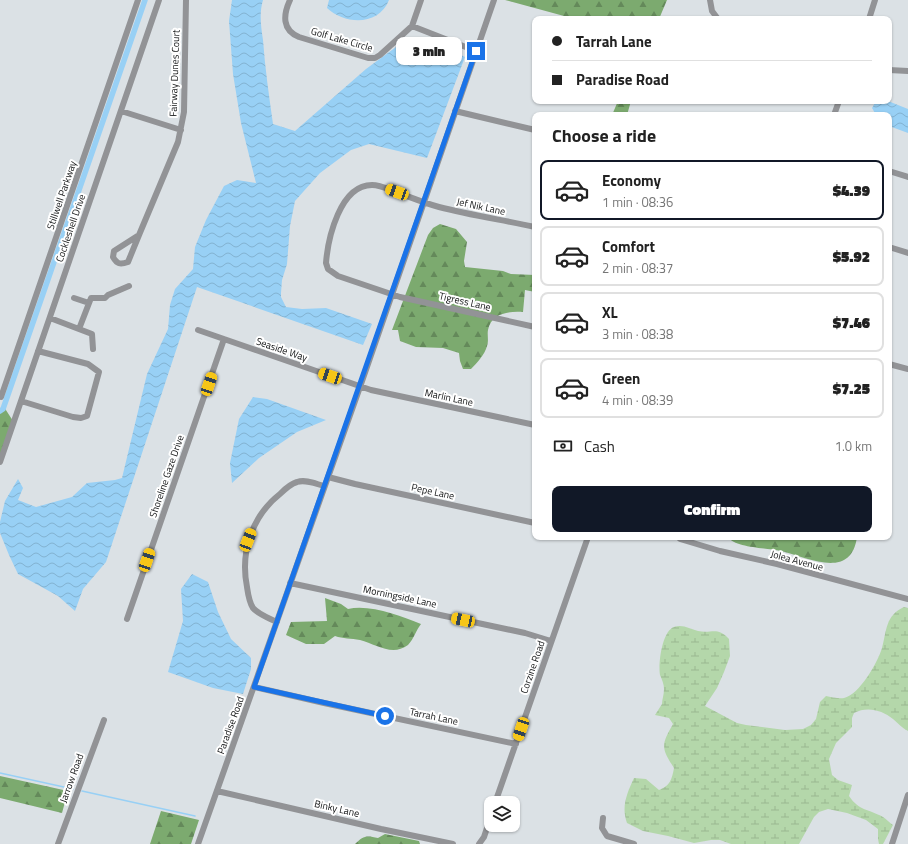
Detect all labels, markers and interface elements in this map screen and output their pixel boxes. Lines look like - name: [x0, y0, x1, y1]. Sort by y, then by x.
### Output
- street label: Golf Lake Circle: [309, 23, 375, 55]
- street label: Fairway Dunes Court: [165, 29, 184, 117]
- text: Tarrah Lane: [576, 30, 652, 53]
- callout: 3 min: [396, 37, 462, 65]
- text: 3 min: [413, 41, 445, 61]
- route end: [467, 42, 485, 60]
- text: Paradise Road: [576, 68, 669, 91]
- text: Choose a ride: [552, 122, 656, 149]
- street label: Stillwell Parkway: [43, 159, 80, 231]
- text: Economy: [602, 169, 661, 192]
- icon: car: [554, 172, 590, 208]
- text: $4.39: [833, 179, 870, 202]
- car: [384, 182, 410, 202]
- street label: Cockleshell Drive: [52, 192, 89, 264]
- text: 1 min · 08:36: [602, 192, 673, 212]
- street label: Jef Nik Lane: [455, 194, 507, 219]
- text: Comfort: [602, 235, 655, 258]
- icon: car: [554, 238, 590, 274]
- text: $5.92: [833, 245, 870, 268]
- text: 2 min · 08:37: [602, 258, 673, 278]
- street label: Tigress Lane: [438, 288, 492, 315]
- text: XL: [602, 301, 618, 324]
- icon: car: [554, 304, 590, 340]
- text: $7.46: [833, 311, 870, 334]
- text: 3 min · 08:38: [602, 324, 673, 344]
- street label: Seaside Way: [254, 334, 310, 365]
- car: [317, 366, 343, 386]
- text: Green: [602, 367, 640, 390]
- icon: car: [554, 370, 590, 406]
- car: [199, 371, 219, 397]
- text: $7.25: [833, 377, 870, 400]
- street label: Marlin Lane: [423, 385, 475, 410]
- text: 4 min · 08:39: [602, 390, 673, 410]
- street label: Shoreline Gaze Drive: [145, 433, 188, 519]
- icon: cash: [552, 435, 574, 457]
- text: Cash: [584, 435, 615, 458]
- text: 1.0 km: [835, 436, 872, 456]
- street label: Pepe Lane: [410, 480, 456, 503]
- button: Confirm: [552, 486, 872, 532]
- car: [238, 527, 258, 553]
- street label: Jolea Avenue: [769, 546, 825, 575]
- car: [137, 547, 157, 573]
- street label: Morningside Lane: [362, 581, 438, 612]
- car: [450, 612, 476, 628]
- street label: Corzine Road: [516, 639, 549, 696]
- street label: Paradise Road: [213, 694, 248, 756]
- street label: Tarrah Lane: [408, 704, 459, 729]
- route start: [376, 707, 394, 725]
- car: [511, 716, 531, 742]
- street label: Jarrow Road: [56, 751, 87, 805]
- street label: Binky Lane: [313, 796, 361, 821]
- map controls: [484, 796, 520, 832]
- button: layers: [484, 796, 520, 832]

